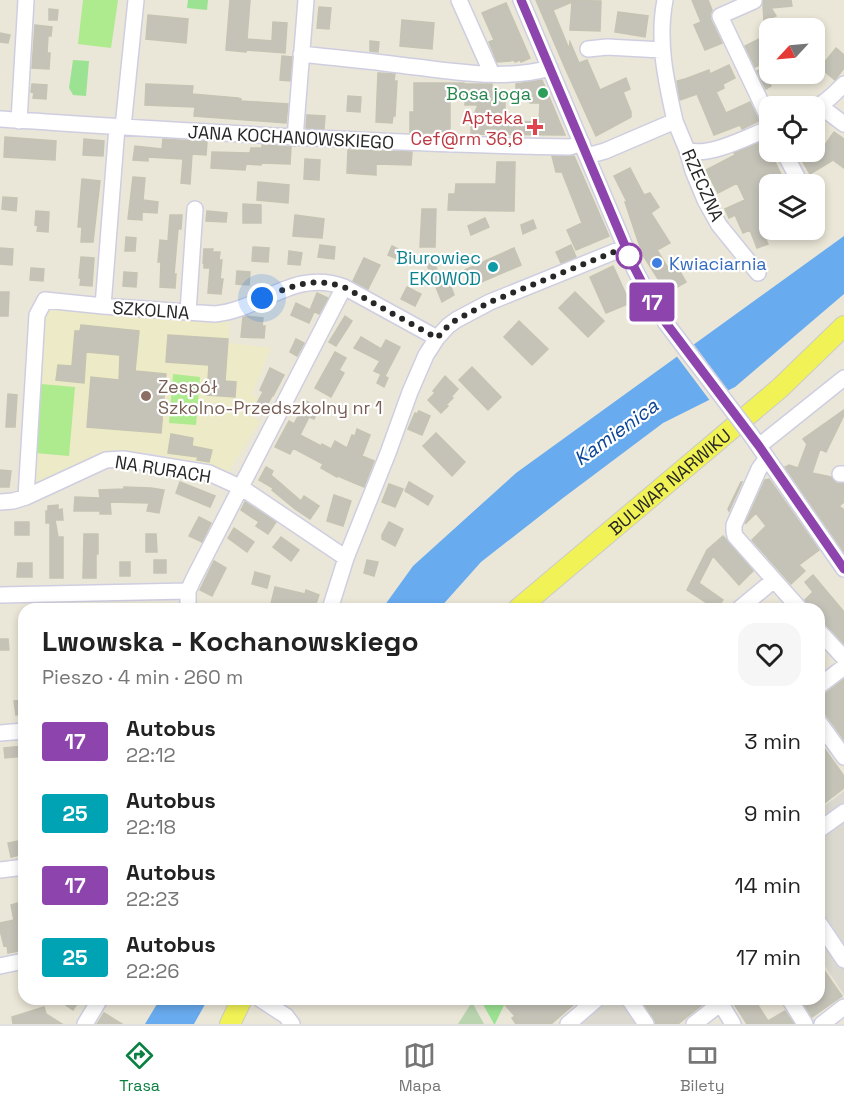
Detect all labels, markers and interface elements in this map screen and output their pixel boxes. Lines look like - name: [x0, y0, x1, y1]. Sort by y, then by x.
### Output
- north arrow: [759, 18, 825, 84]
- map controls: [759, 18, 825, 240]
- place label: Bosa joga: [446, 82, 531, 105]
- marker: Bosa joga: [536, 86, 550, 100]
- button: locate: [759, 96, 825, 162]
- place label: Apteka Cef@rm 36,6: [411, 106, 523, 150]
- street label: JANA KOCHANOWSKIEGO: [187, 120, 395, 154]
- marker: Apteka Cef@rm 36,6: [528, 120, 542, 134]
- street label: RZECZNA: [677, 145, 729, 225]
- button: layers: [759, 174, 825, 240]
- unlabelled marker: [616, 243, 642, 269]
- place label: Biurowiec EKOWOD: [396, 246, 481, 290]
- place label: Kwiaciarnia: [669, 252, 767, 275]
- marker: Kwiaciarnia: [650, 256, 664, 270]
- marker: Biurowiec EKOWOD: [486, 260, 500, 274]
- line badge: 17: [625, 282, 679, 322]
- your location: [247, 283, 277, 313]
- text: 17: [641, 289, 663, 316]
- street label: SZKOLNA: [112, 296, 190, 324]
- place label: Zespół Szkolno-Przedszkolny nr 1: [158, 375, 383, 419]
- marker: Zespół Szkolno-Przedszkolny nr 1: [139, 389, 153, 403]
- water label: Kamienica: [569, 392, 664, 471]
- street label: BULWAR NARWIKU: [603, 423, 735, 540]
- street label: NA RURACH: [113, 450, 213, 488]
- text: Lwowska - Kochanowskiego: [42, 623, 419, 659]
- button: heart: [738, 623, 801, 686]
- text: Pieszo · 4 min · 260 m: [42, 664, 243, 690]
- text: Autobus: [126, 714, 216, 742]
- text: 3 min: [744, 727, 801, 755]
- text: 17: [64, 728, 86, 755]
- text: 22:12: [126, 742, 176, 768]
- text: Autobus: [126, 786, 216, 814]
- text: 9 min: [744, 799, 801, 827]
- text: 25: [62, 800, 88, 827]
- text: 22:18: [126, 814, 176, 840]
- text: Autobus: [126, 858, 216, 886]
- text: 14 min: [735, 871, 801, 899]
- text: 17: [64, 872, 86, 899]
- text: 22:23: [126, 886, 179, 912]
- text: Autobus: [126, 930, 216, 958]
- text: 17 min: [736, 943, 801, 971]
- text: 25: [62, 944, 88, 971]
- text: 22:26: [126, 958, 179, 984]
- tab: Trasa: [119, 1039, 160, 1096]
- tab: Mapa: [399, 1039, 441, 1096]
- tab: Bilety: [680, 1039, 725, 1096]

